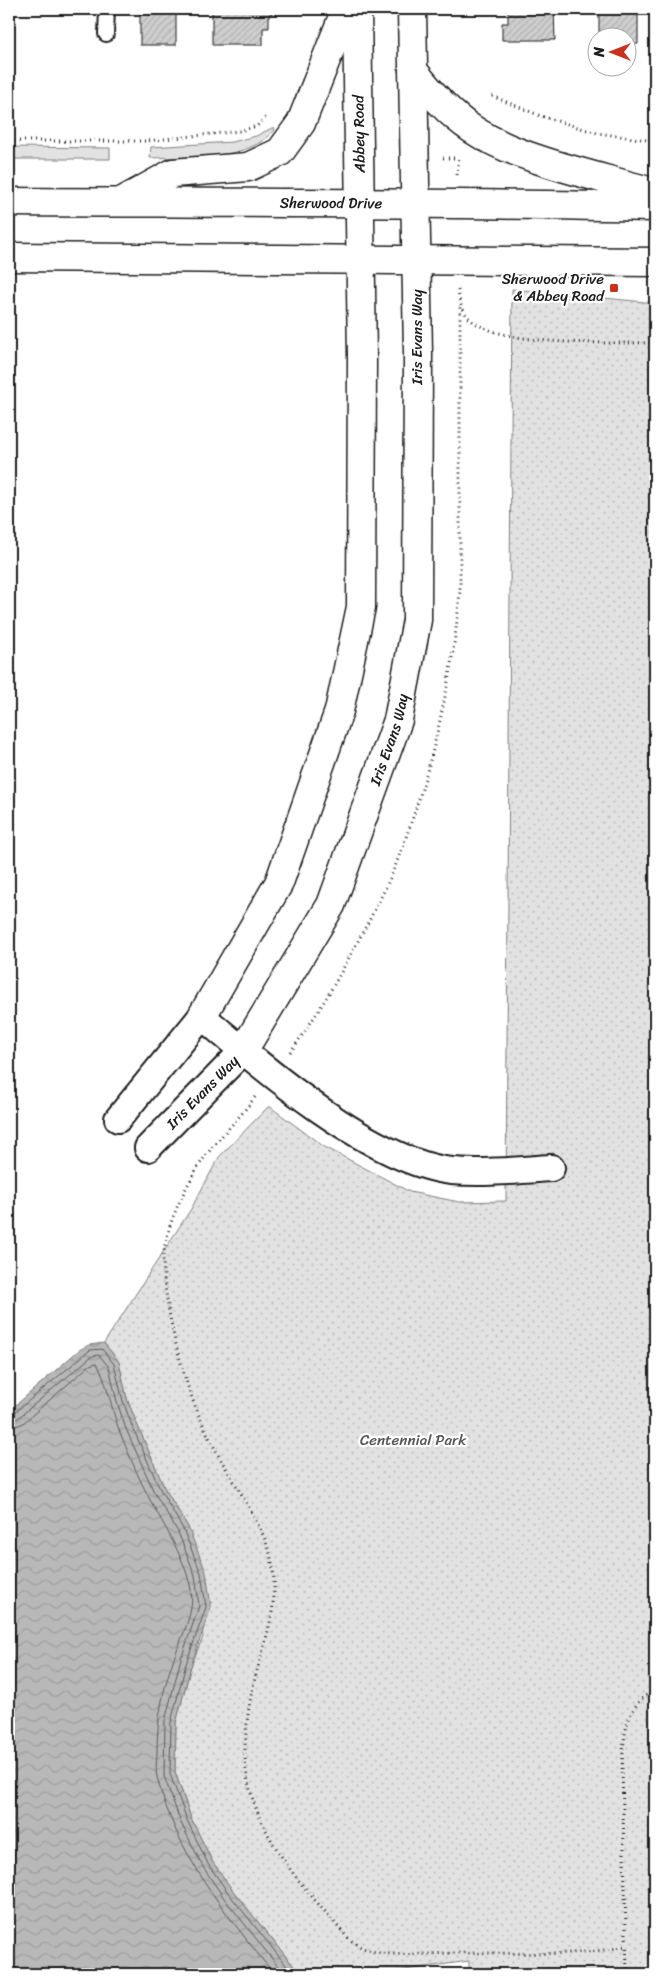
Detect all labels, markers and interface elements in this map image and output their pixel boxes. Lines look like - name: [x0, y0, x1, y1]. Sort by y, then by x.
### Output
- north arrow: [586, 28, 636, 78]
- text: N: [587, 47, 612, 58]
- street label: Abbey Road: [345, 94, 373, 174]
- street label: Sherwood Drive: [280, 190, 383, 216]
- place label: Sherwood Drive & Abbey Road: [502, 266, 605, 309]
- marker: Sherwood Drive & Abbey Road: [608, 282, 620, 294]
- street label: Iris Evans Way: [404, 289, 430, 386]
- street label: Iris Evans Way: [362, 691, 416, 790]
- street label: Iris Evans Way: [159, 1049, 246, 1136]
- park label: Centennial Park: [360, 1427, 467, 1453]

